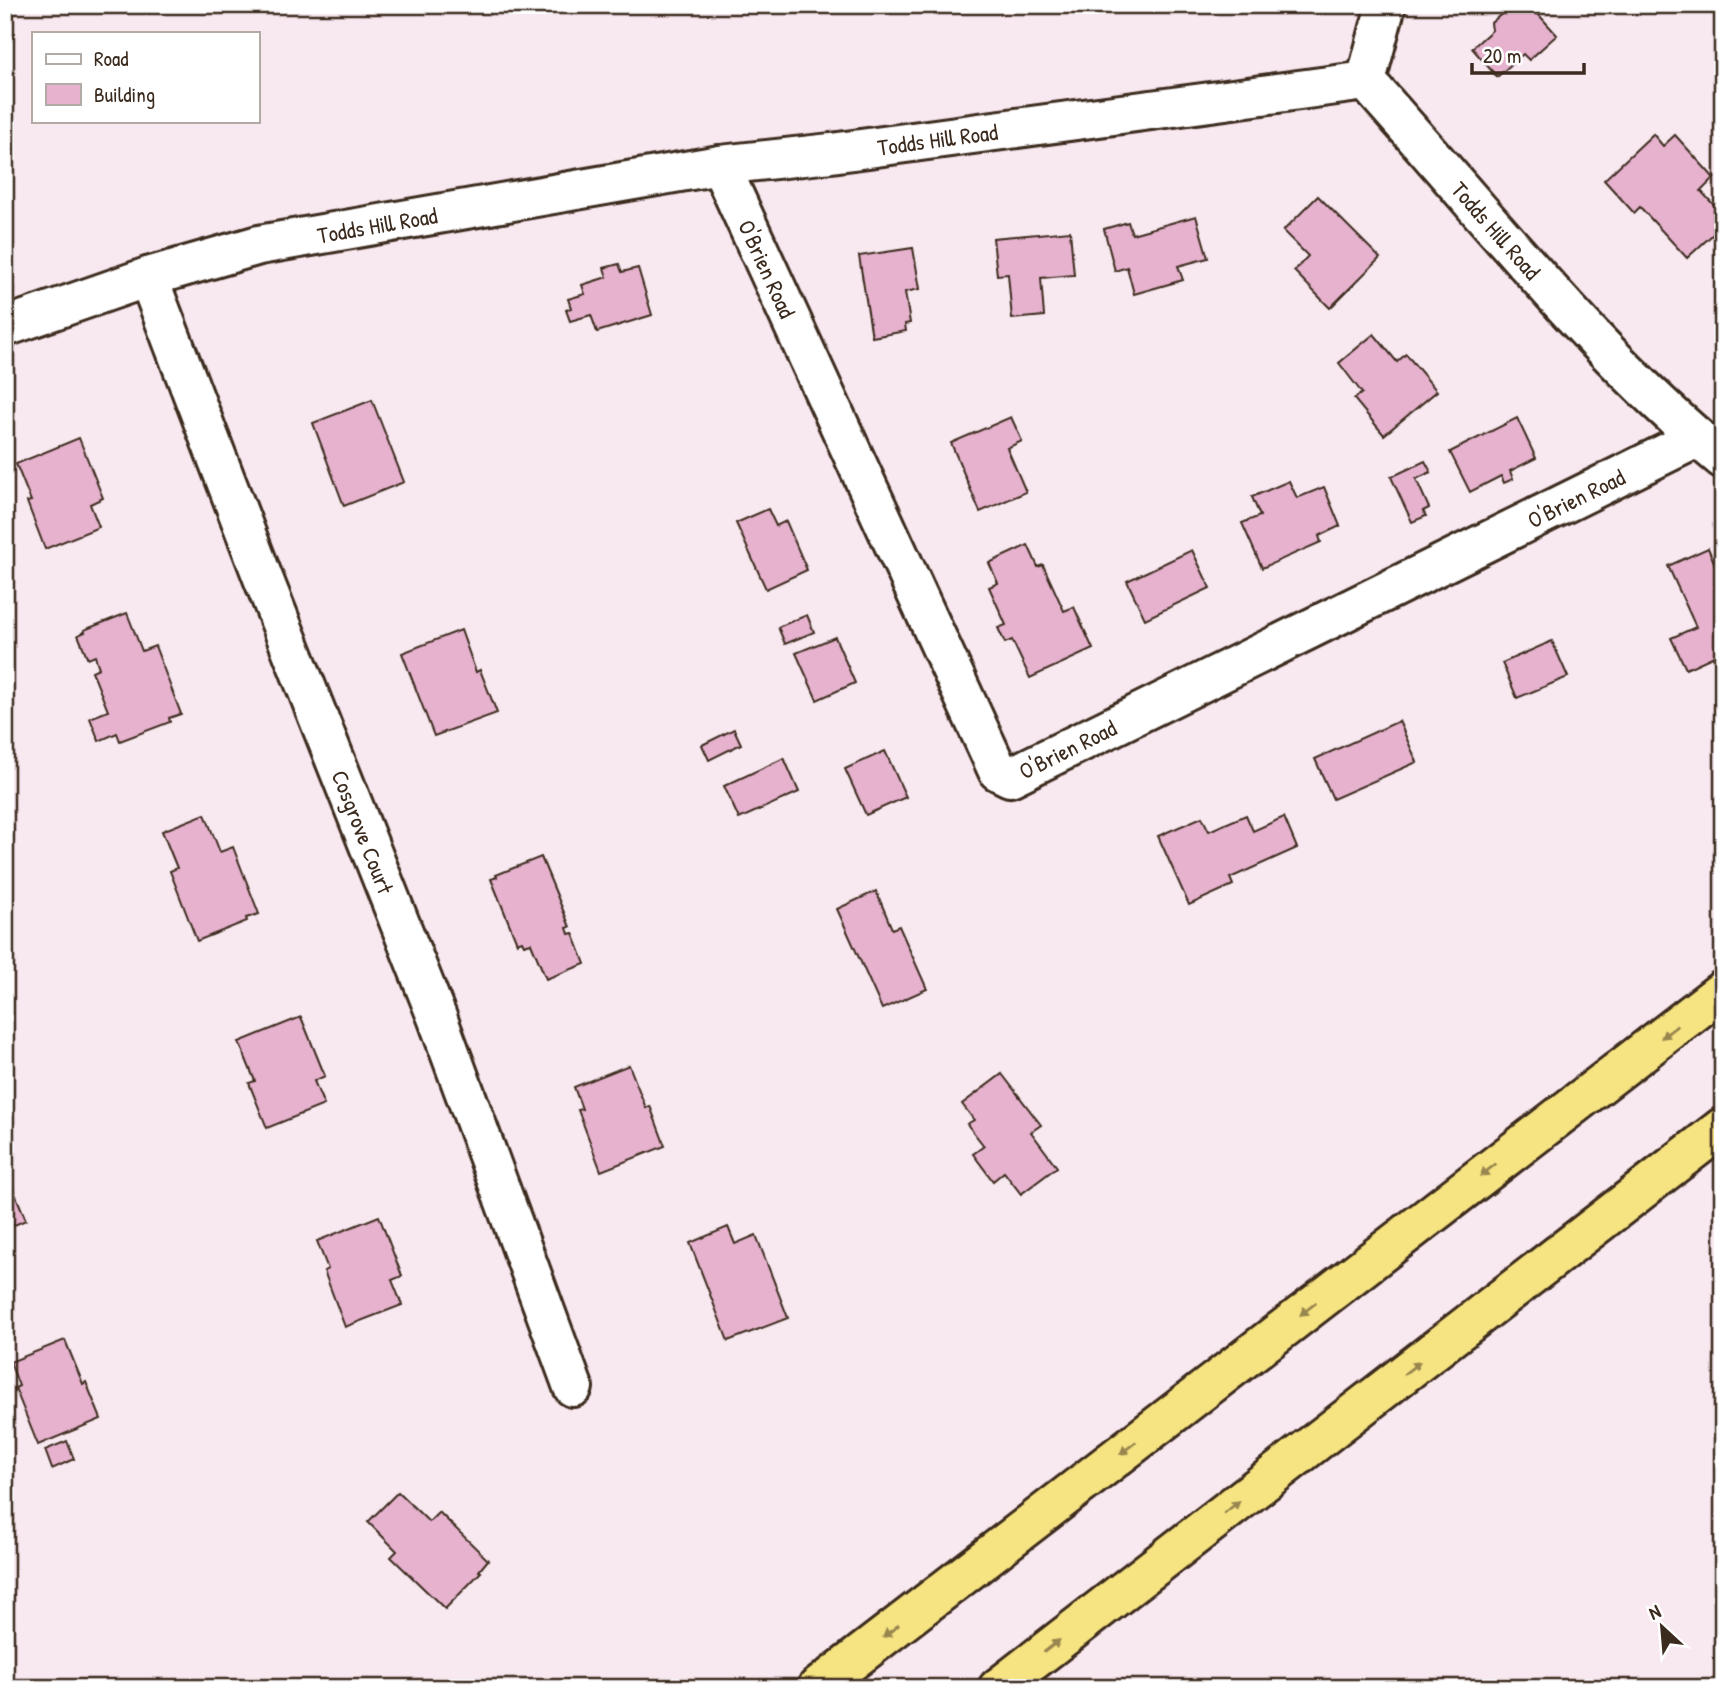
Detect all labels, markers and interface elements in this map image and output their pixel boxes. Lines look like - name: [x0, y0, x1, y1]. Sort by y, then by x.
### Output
- legend: [32, 32, 259, 122]
- scale bar: [1472, 32, 1584, 76]
- text: 20 m: [1483, 41, 1521, 70]
- text: Road: [94, 44, 128, 73]
- text: Building: [94, 80, 155, 109]
- street label: Todds Hill Road: [875, 115, 1000, 162]
- street label: Todds Hill Road: [1445, 174, 1548, 286]
- street label: Todds Hill Road: [315, 199, 440, 250]
- street label: O'Brien Road: [732, 214, 803, 323]
- street label: O'Brien Road: [1522, 461, 1630, 535]
- street label: O'Brien Road: [1013, 712, 1121, 786]
- street label: Cosgrove Court: [325, 765, 402, 899]
- one-way arrow: [1660, 1024, 1678, 1039]
- one-way arrow: [1480, 1163, 1498, 1178]
- one-way arrow: [1299, 1302, 1317, 1316]
- one-way arrow: [1403, 1362, 1421, 1376]
- one-way arrow: [1119, 1441, 1137, 1455]
- one-way arrow: [1223, 1501, 1241, 1515]
- north arrow: [1626, 1592, 1696, 1662]
- text: N: [1644, 1598, 1665, 1626]
- one-way arrow: [882, 1623, 900, 1638]
- one-way arrow: [1043, 1640, 1061, 1654]

